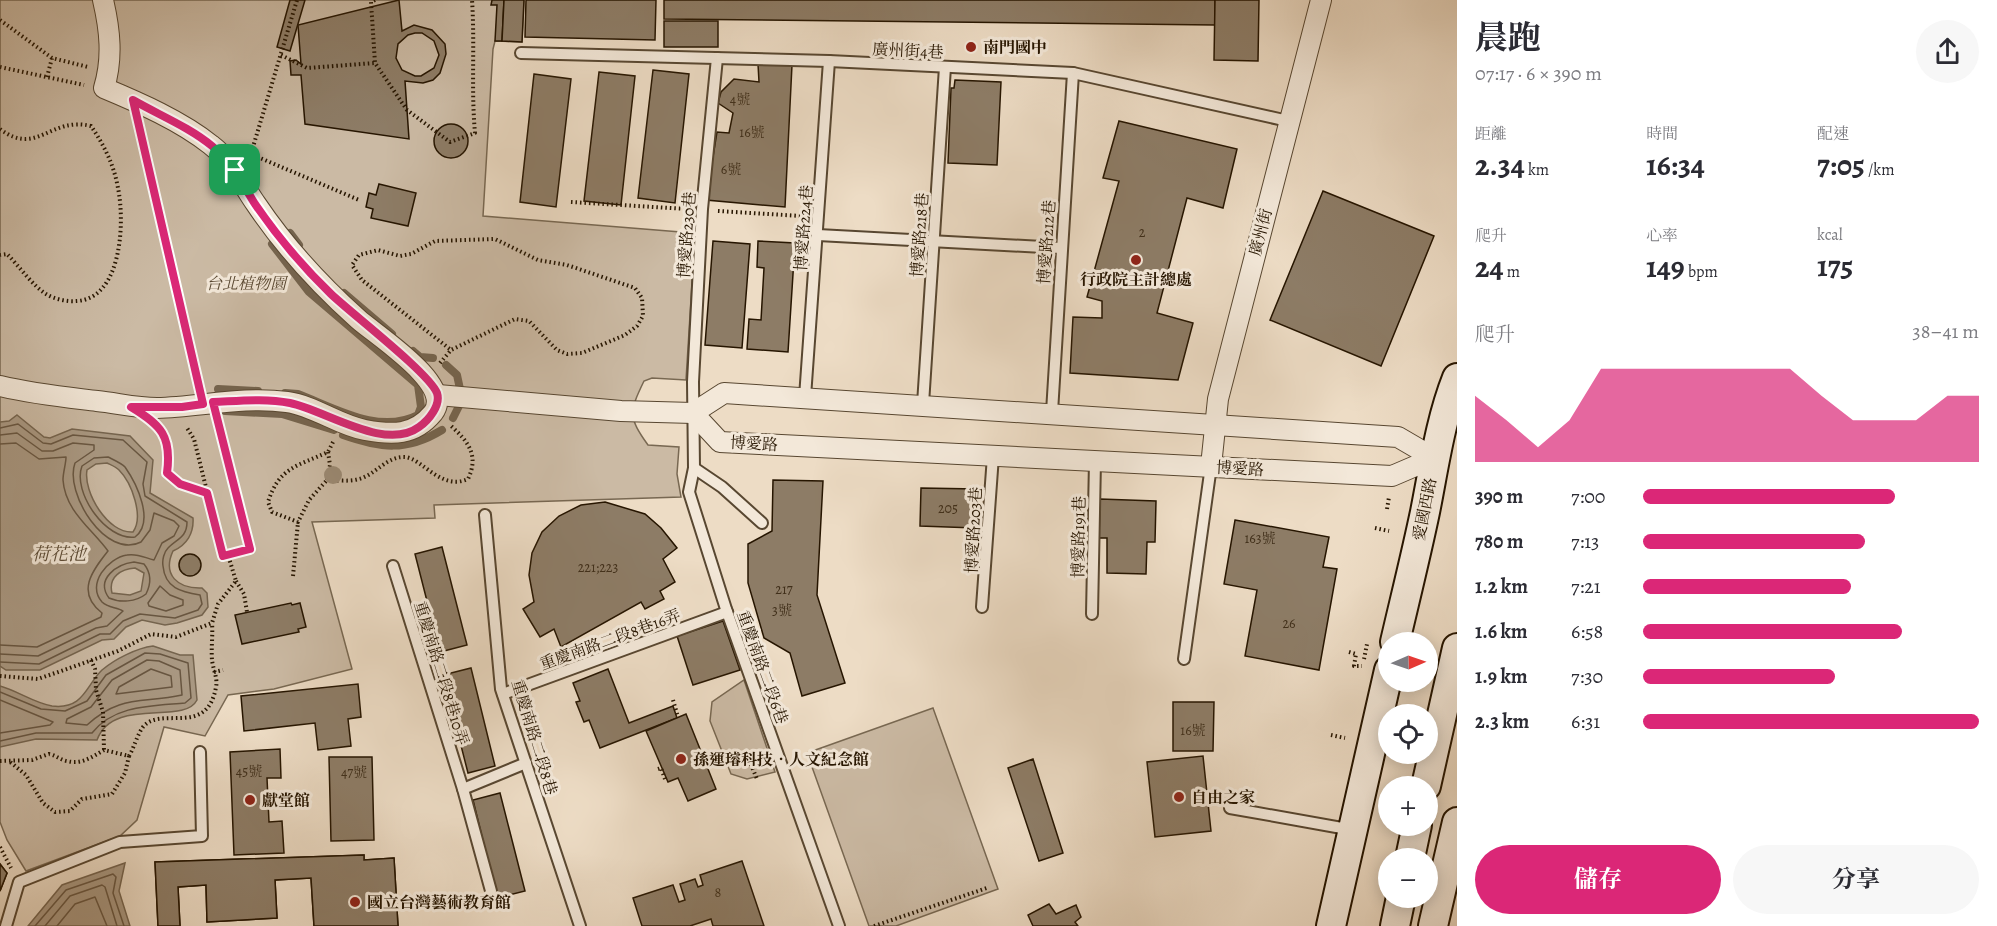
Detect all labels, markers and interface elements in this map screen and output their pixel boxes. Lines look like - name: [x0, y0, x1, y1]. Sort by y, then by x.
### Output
- text: 晨跑: [1475, 15, 1541, 60]
- button: share: [1916, 20, 1979, 83]
- place label: 南門國中: [983, 37, 1047, 59]
- street label: 廣州街4巷: [872, 38, 944, 64]
- marker: 南門國中: [964, 40, 978, 54]
- text: 07:17 · 6 × 390 m: [1475, 60, 1602, 87]
- house number: 4號: [730, 90, 750, 109]
- house number: 16號: [739, 123, 765, 142]
- text: 距離: [1475, 123, 1507, 145]
- text: 時間: [1646, 123, 1678, 145]
- text: 配速: [1817, 123, 1849, 145]
- pin: [209, 144, 260, 195]
- text: 2.34: [1475, 145, 1525, 185]
- text: 16:34: [1646, 145, 1705, 185]
- text: 7:05: [1817, 145, 1865, 185]
- icon: arrive: [218, 153, 251, 186]
- text: km: [1525, 159, 1549, 181]
- text: /km: [1865, 159, 1895, 181]
- house number: 6號: [721, 160, 741, 179]
- street label: 博愛路224巷: [790, 184, 818, 272]
- street label: 博愛路230巷: [673, 191, 701, 279]
- street label: 博愛路218巷: [906, 192, 934, 278]
- street label: 博愛路212巷: [1033, 199, 1061, 285]
- street label: 廣州街: [1244, 206, 1278, 258]
- house number: 2: [1139, 223, 1146, 242]
- text: kcal: [1817, 224, 1843, 246]
- text: 爬升: [1475, 225, 1507, 247]
- text: 心率: [1646, 225, 1678, 247]
- text: 175: [1817, 246, 1853, 286]
- text: 24: [1475, 247, 1504, 287]
- text: 149: [1646, 247, 1685, 287]
- marker: 行政院主計總處: [1129, 253, 1143, 267]
- text: m: [1504, 261, 1520, 283]
- text: bpm: [1685, 261, 1718, 283]
- place label: 行政院主計總處: [1080, 269, 1192, 291]
- park label: 台北植物園: [206, 273, 289, 295]
- text: 38–41 m: [1912, 318, 1979, 345]
- text: 爬升: [1475, 321, 1515, 348]
- street label: 博愛路: [729, 432, 778, 456]
- street label: 博愛路: [1215, 457, 1264, 481]
- street label: 愛國西路: [1408, 476, 1442, 543]
- text: 390 m: [1475, 483, 1523, 510]
- text: 7:00: [1571, 483, 1605, 510]
- street label: 博愛路203巷: [961, 486, 987, 574]
- street label: 博愛路191巷: [1067, 496, 1091, 578]
- house number: 205: [938, 499, 958, 518]
- text: 780 m: [1475, 528, 1523, 555]
- text: 7:13: [1571, 528, 1599, 555]
- house number: 163號: [1244, 529, 1276, 548]
- water label: 荷花池: [32, 542, 88, 566]
- house number: 221;223: [578, 558, 618, 577]
- text: 1.2 km: [1475, 573, 1528, 600]
- text: 7:21: [1571, 573, 1601, 600]
- house number: 217: [775, 580, 793, 599]
- street label: 重慶南路二段8巷10弄: [409, 598, 473, 748]
- house number: 3號: [772, 601, 792, 620]
- street label: 重慶南路二段8巷16弄: [537, 604, 684, 676]
- street label: 重慶南路二段6巷: [731, 607, 793, 727]
- house number: 26: [1282, 614, 1296, 633]
- text: 1.6 km: [1475, 618, 1528, 645]
- text: 6:58: [1571, 618, 1603, 645]
- north arrow: [1378, 632, 1438, 692]
- map controls: [1378, 632, 1438, 908]
- text: 1.9 km: [1475, 663, 1528, 690]
- text: 7:30: [1571, 663, 1603, 690]
- street label: 重慶南路二段8巷: [506, 677, 562, 798]
- button: locate: [1378, 704, 1438, 764]
- text: 2.3 km: [1475, 708, 1529, 735]
- text: 6:31: [1571, 708, 1600, 735]
- house number: 16號: [1180, 721, 1206, 740]
- place label: 孫運璿科技．人文紀念館: [693, 749, 869, 771]
- marker: 孫運璿科技．人文紀念館: [674, 752, 688, 766]
- house number: 45號: [236, 762, 262, 781]
- house number: 47號: [341, 763, 367, 782]
- button: +: [1378, 776, 1438, 836]
- place label: 自由之家: [1191, 787, 1255, 809]
- place label: 獻堂館: [262, 790, 310, 812]
- marker: 自由之家: [1172, 790, 1186, 804]
- marker: 獻堂館: [243, 793, 257, 807]
- button: 儲存: [1475, 845, 1721, 914]
- button: 分享: [1733, 845, 1979, 914]
- button: −: [1378, 848, 1438, 908]
- house number: 8: [715, 883, 722, 902]
- place label: 國立台灣藝術教育館: [367, 892, 511, 914]
- marker: 國立台灣藝術教育館: [348, 895, 362, 909]

